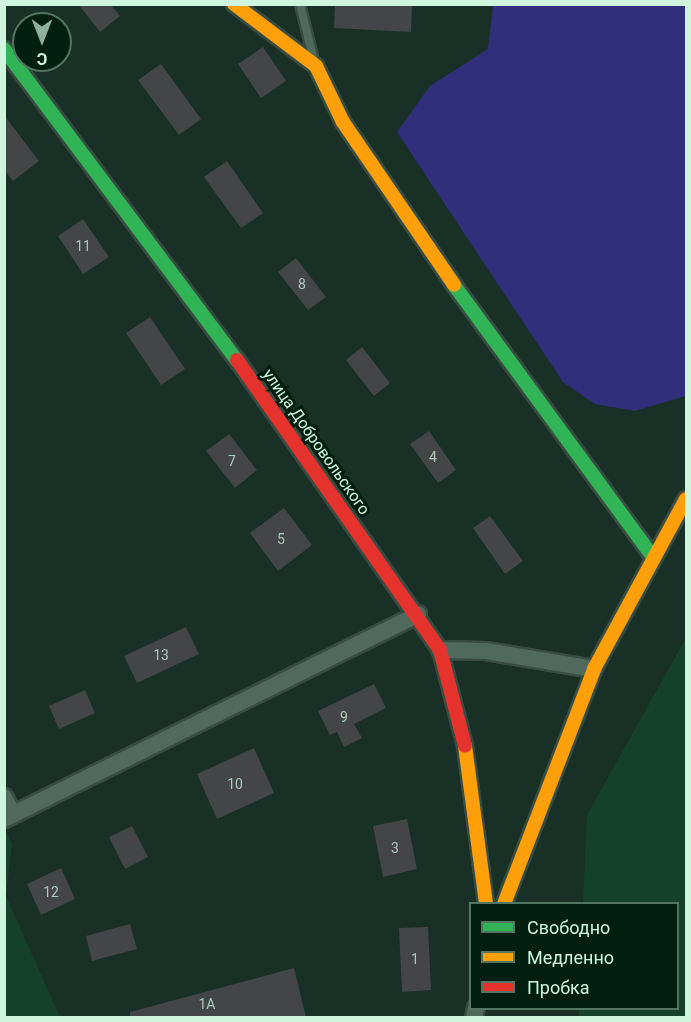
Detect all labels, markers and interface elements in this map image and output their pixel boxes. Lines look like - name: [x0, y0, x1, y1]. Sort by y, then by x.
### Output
- north arrow: [12, 12, 72, 72]
- text: С: [37, 49, 47, 68]
- house number: 11: [75, 238, 91, 254]
- house number: 8: [298, 276, 306, 292]
- street label: улица Добровольского: [258, 365, 374, 519]
- house number: 4: [429, 449, 437, 465]
- house number: 7: [228, 453, 236, 469]
- house number: 5: [277, 531, 285, 547]
- house number: 13: [153, 647, 169, 663]
- house number: 9: [340, 709, 348, 725]
- house number: 10: [227, 776, 243, 792]
- house number: 3: [391, 840, 399, 856]
- house number: 12: [43, 884, 59, 900]
- legend: [469, 902, 679, 1010]
- text: Свободно: [527, 917, 610, 938]
- text: Медленно: [527, 947, 614, 968]
- house number: 1: [411, 951, 419, 967]
- text: Пробка: [527, 977, 590, 998]
- house number: 1А: [198, 996, 216, 1012]

